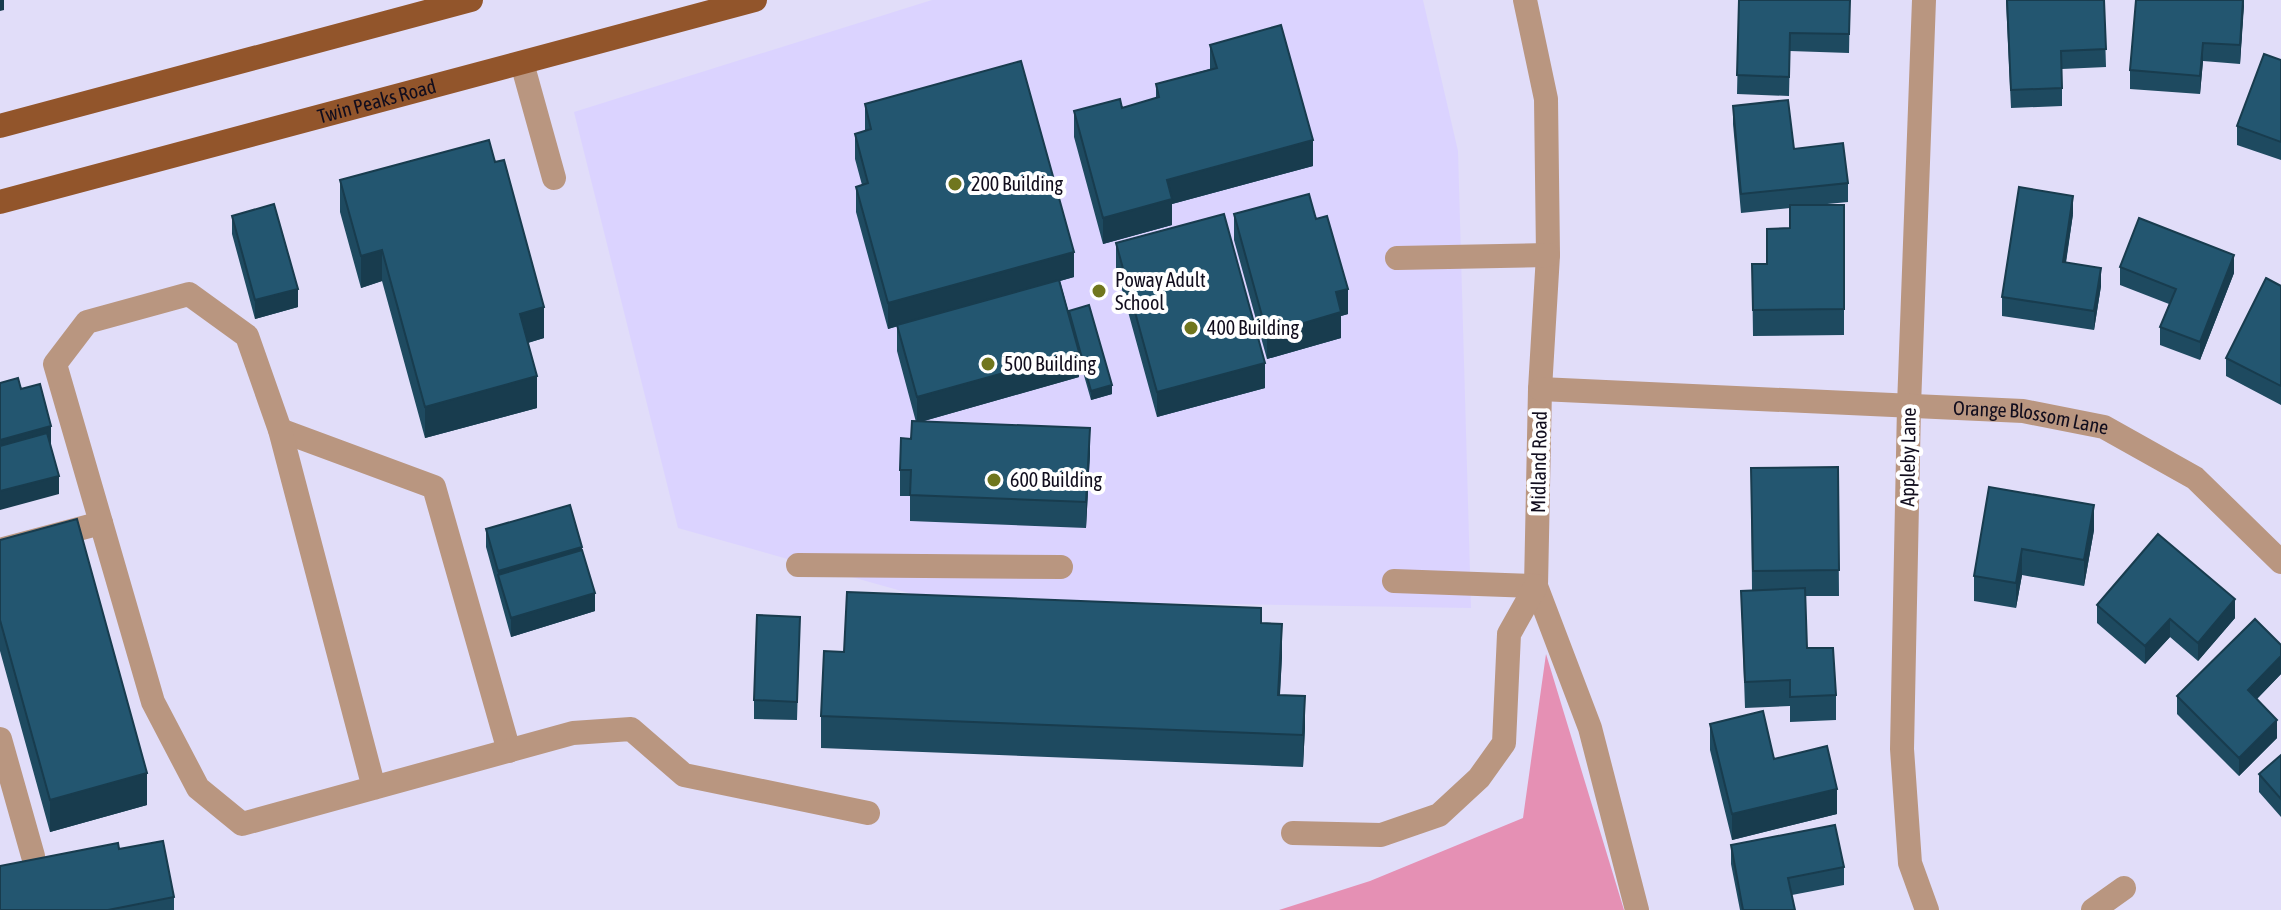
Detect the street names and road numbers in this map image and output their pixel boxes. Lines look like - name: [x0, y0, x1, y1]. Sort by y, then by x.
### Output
- street label: Twin Peaks Road: [315, 74, 438, 128]
- street label: Orange Blossom Lane: [1953, 396, 2111, 439]
- street label: Appleby Lane: [1895, 407, 1920, 507]
- street label: Midland Road: [1526, 411, 1551, 513]

